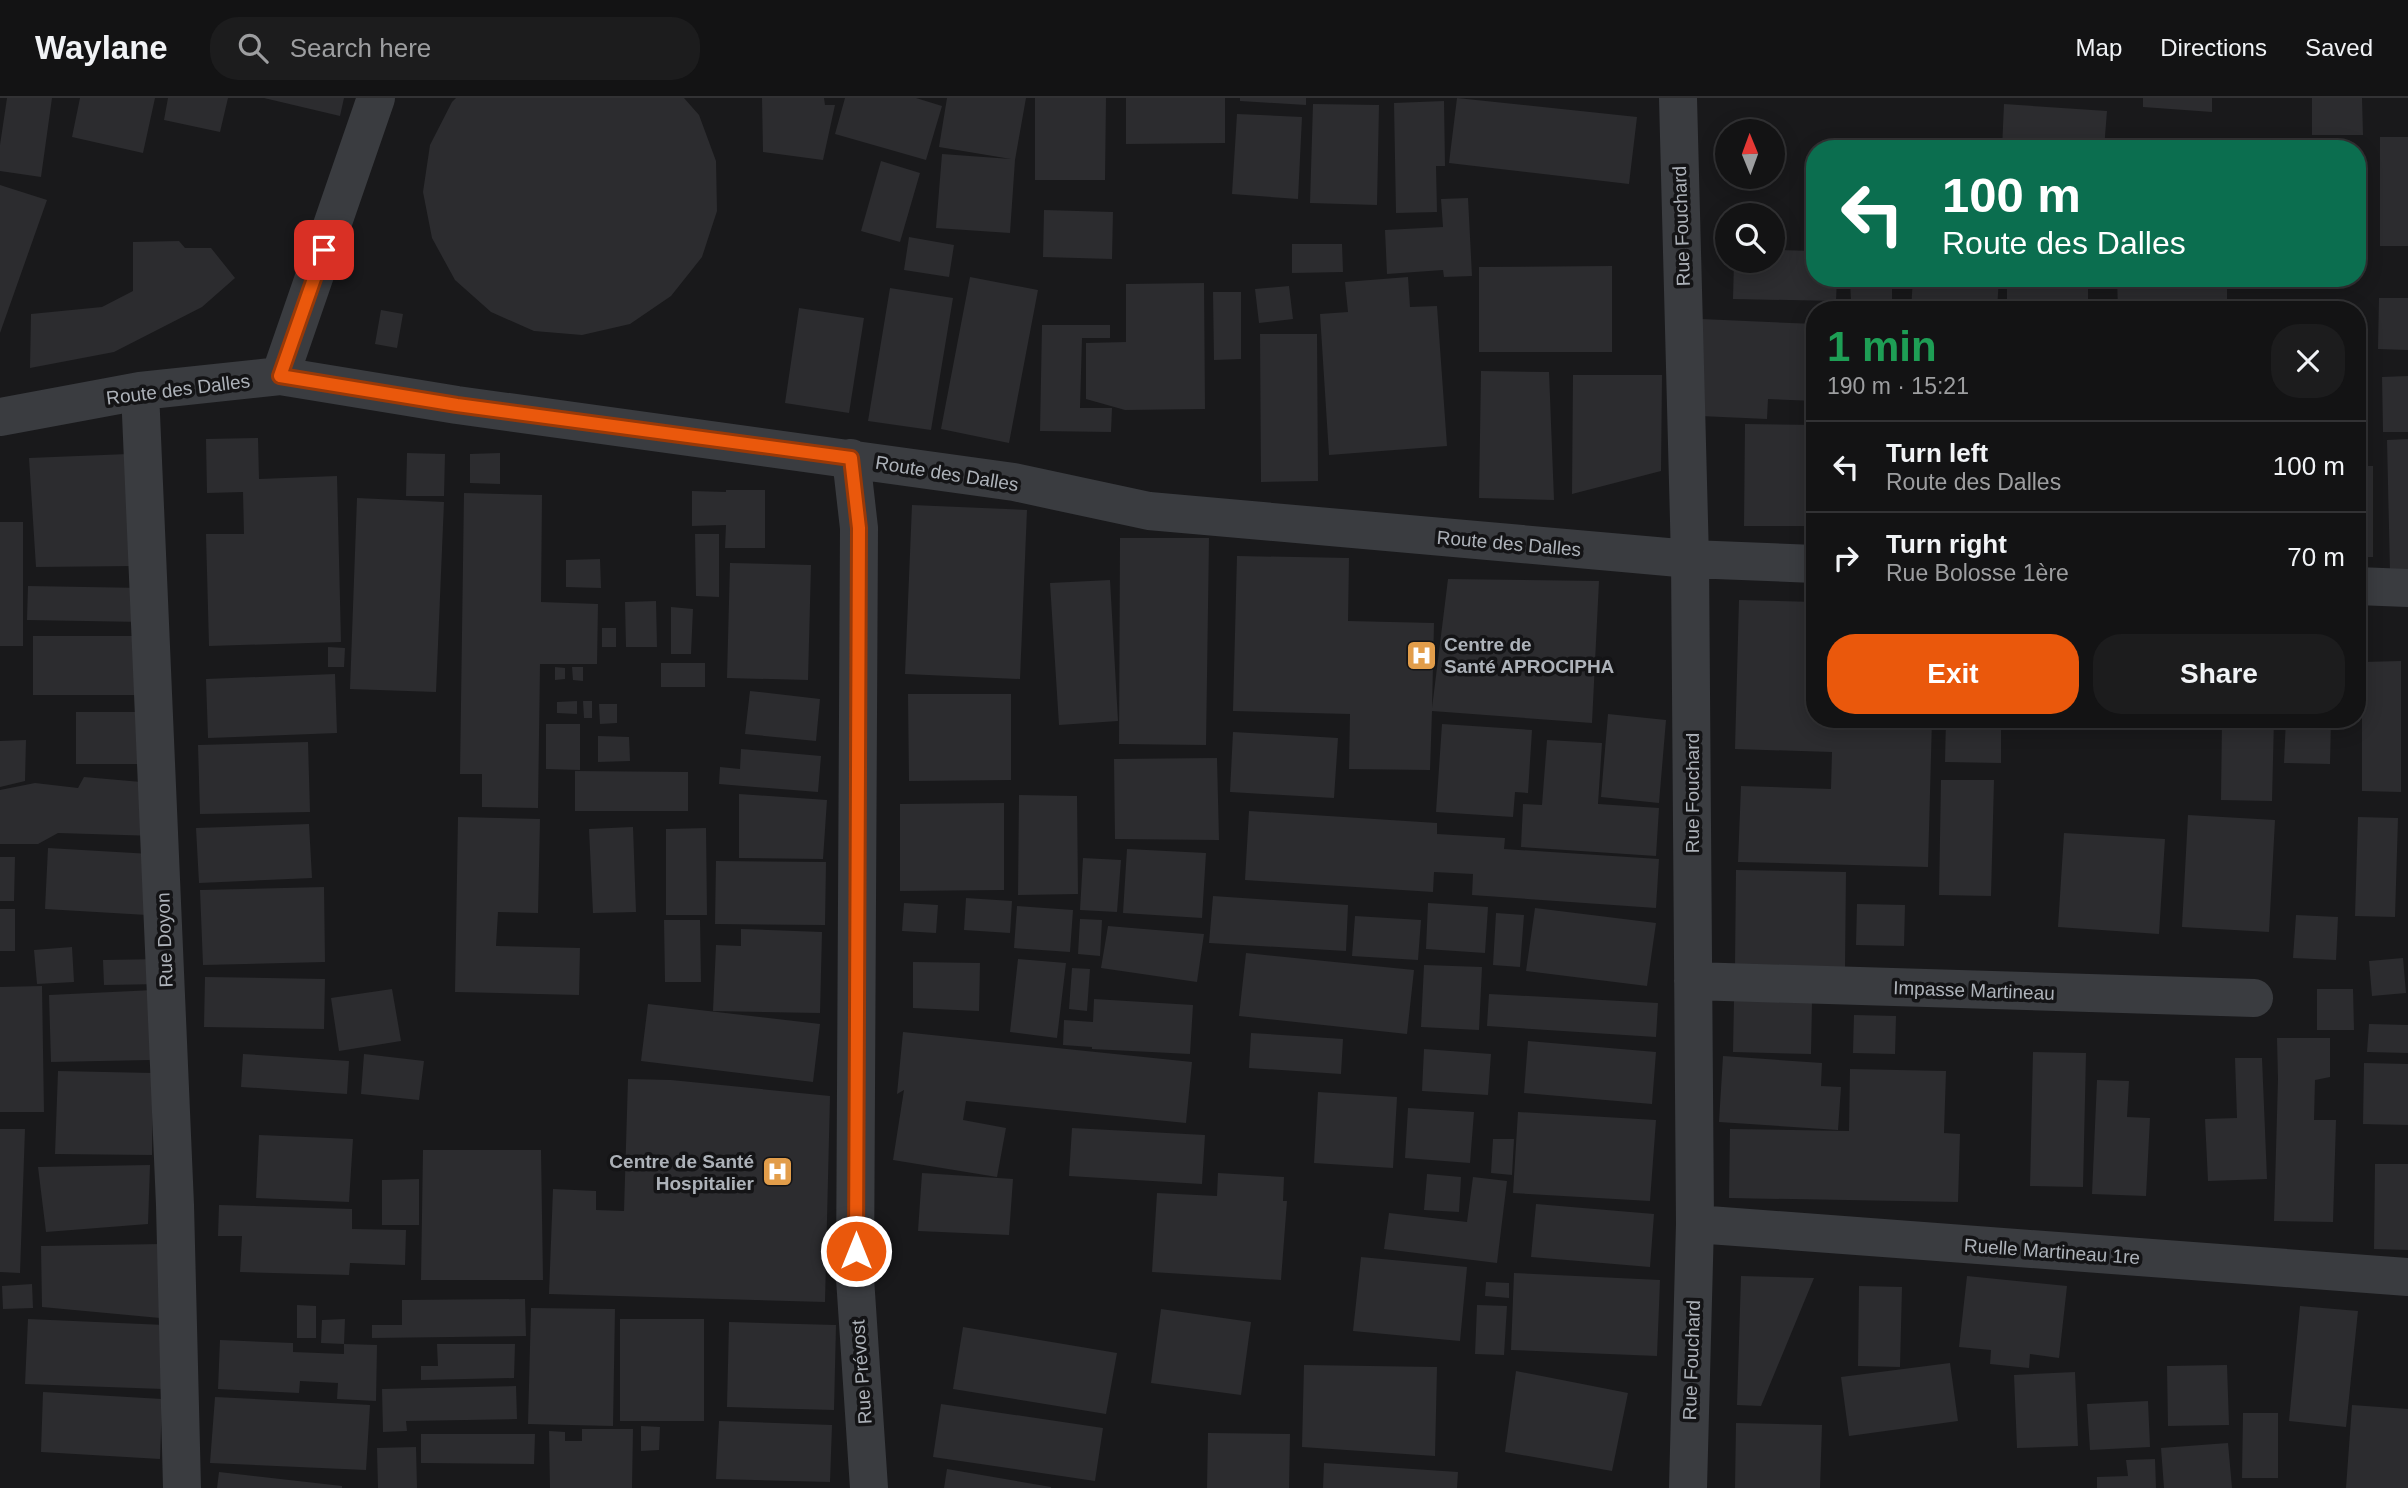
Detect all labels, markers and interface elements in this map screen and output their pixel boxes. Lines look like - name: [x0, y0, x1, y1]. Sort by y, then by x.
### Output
- search box: [210, 17, 700, 80]
- text: Waylane: [35, 29, 168, 66]
- icon: search: [234, 29, 272, 67]
- text: Search here: [290, 33, 431, 63]
- text: Map: [2076, 34, 2122, 61]
- text: Directions: [2160, 34, 2267, 61]
- text: Saved: [2305, 34, 2373, 61]
- north arrow: [1715, 119, 1785, 189]
- map controls: [1715, 119, 1785, 273]
- street label: Rue Fouchard: [1669, 165, 1694, 287]
- icon: left: [1827, 168, 1918, 259]
- text: 100 m: [1942, 168, 2081, 222]
- button: search: [1715, 203, 1785, 273]
- pin: [294, 220, 354, 280]
- text: Route des Dalles: [1942, 225, 2186, 261]
- icon: arrive: [305, 231, 343, 269]
- text: 1 min: [1827, 323, 1937, 370]
- button: close: [2271, 324, 2345, 398]
- street label: Route des Dalles: [105, 370, 251, 409]
- text: 190 m · 15:21: [1827, 373, 1969, 399]
- text: Turn left: [1886, 438, 1988, 468]
- icon: left: [1827, 448, 1865, 486]
- text: 100 m: [2273, 451, 2345, 481]
- street label: Route des Dalles: [874, 452, 1020, 495]
- text: Route des Dalles: [1886, 469, 2061, 495]
- street label: Route des Dalles: [1436, 527, 1582, 560]
- text: Turn right: [1886, 529, 2007, 559]
- icon: right: [1827, 539, 1865, 577]
- text: 70 m: [2287, 542, 2345, 572]
- text: Rue Bolosse 1ère: [1886, 560, 2069, 586]
- place label: Centre de Santé APROCIPHA: [1444, 634, 1615, 677]
- button: Exit: [1827, 634, 2079, 714]
- button: Share: [2093, 634, 2345, 714]
- hospital icon: Centre de Santé APROCIPHA: [1404, 638, 1438, 672]
- street label: Rue Fouchard: [1682, 733, 1703, 853]
- street label: Rue Doyon: [152, 892, 177, 988]
- street label: Impasse Martineau: [1893, 977, 2055, 1004]
- place label: Centre de Santé Hospitalier: [609, 1151, 755, 1194]
- hospital icon: Centre de Santé Hospitalier: [760, 1155, 794, 1189]
- position arrow: [819, 1214, 893, 1288]
- street label: Ruelle Martineau 1re: [1963, 1235, 2141, 1268]
- street label: Rue Fouchard: [1679, 1299, 1704, 1421]
- street label: Rue Prévost: [847, 1318, 876, 1425]

